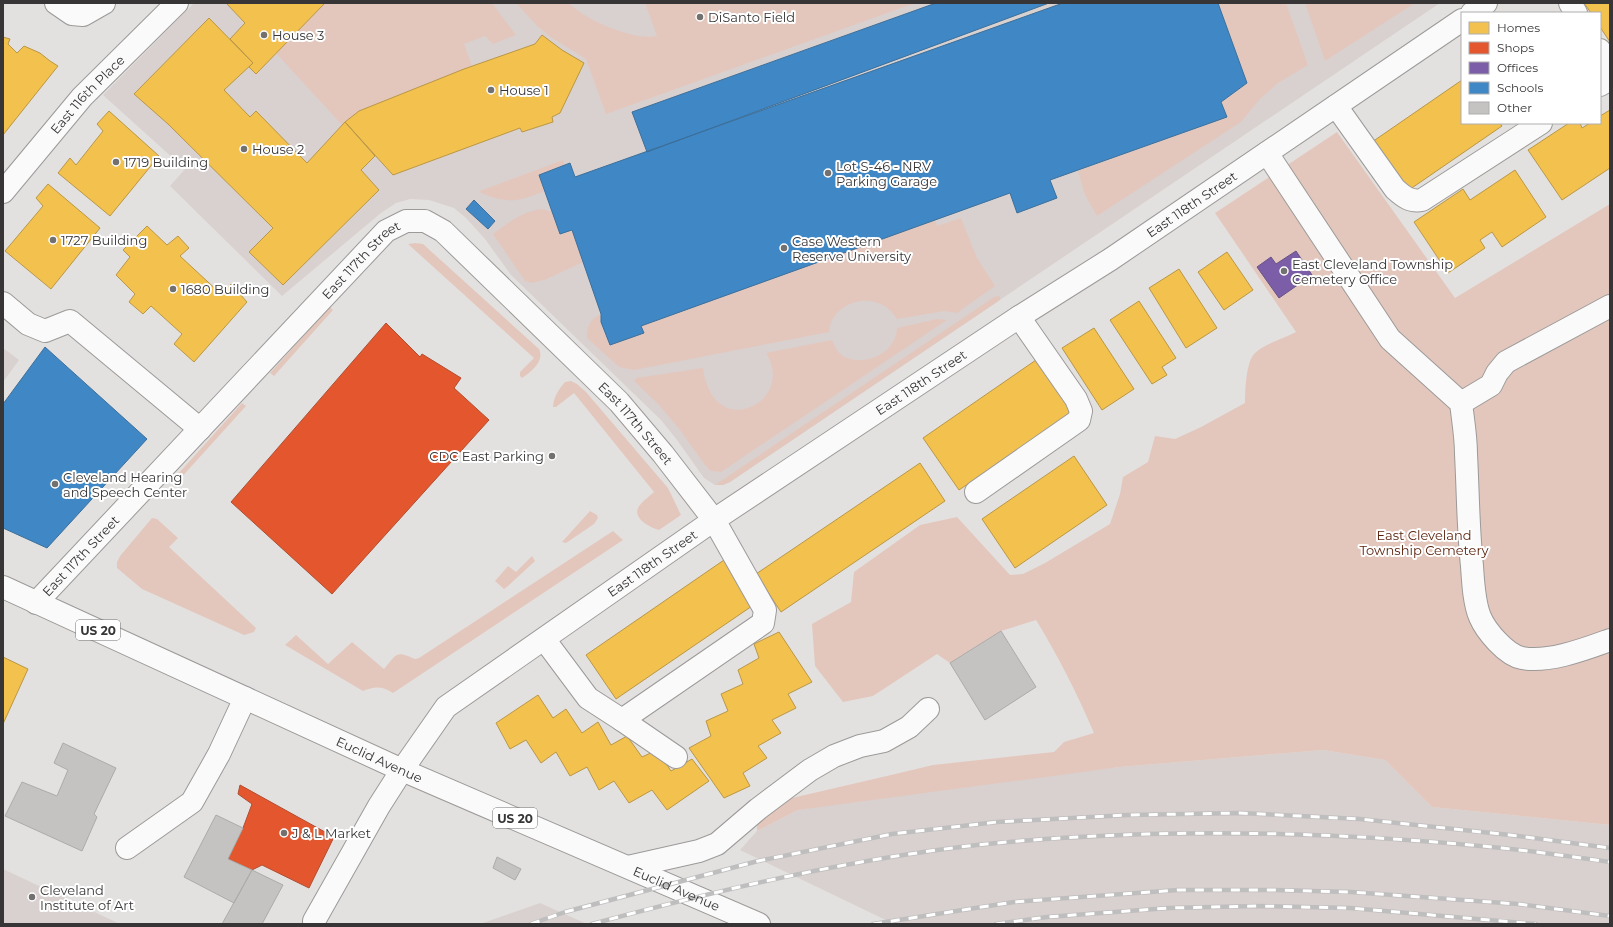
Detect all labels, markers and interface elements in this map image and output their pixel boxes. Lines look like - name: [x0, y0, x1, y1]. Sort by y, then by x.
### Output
- place label: DiSanto Field: [708, 9, 795, 25]
- marker: DiSanto Field: [695, 12, 705, 22]
- legend: [1461, 12, 1601, 124]
- text: Homes: [1497, 20, 1540, 35]
- place label: House 3: [272, 27, 324, 43]
- marker: House 3: [259, 30, 269, 40]
- text: Shops: [1497, 40, 1534, 55]
- street label: East 116th Place: [47, 52, 128, 137]
- text: Offices: [1497, 60, 1538, 75]
- text: Schools: [1497, 80, 1543, 95]
- place label: House 1: [499, 82, 549, 98]
- marker: House 1: [486, 85, 496, 95]
- text: Other: [1497, 100, 1532, 115]
- place label: House 2: [252, 141, 304, 157]
- marker: House 2: [239, 144, 249, 154]
- place label: 1719 Building: [124, 154, 208, 170]
- marker: 1719 Building: [111, 157, 121, 167]
- place label: Lot S-46 - NRV Parking Garage: [836, 158, 937, 189]
- marker: Lot S-46 - NRV Parking Garage: [823, 168, 833, 178]
- street label: East 118th Street: [1143, 168, 1240, 241]
- street label: East 117th Street: [318, 217, 403, 302]
- place label: 1727 Building: [61, 232, 147, 248]
- place label: Case Western Reserve University: [792, 233, 912, 264]
- marker: 1727 Building: [48, 235, 58, 245]
- marker: Case Western Reserve University: [779, 243, 789, 253]
- place label: East Cleveland Township Cemetery Office: [1292, 256, 1453, 287]
- marker: East Cleveland Township Cemetery Office: [1279, 266, 1289, 276]
- place label: 1680 Building: [181, 281, 269, 297]
- marker: 1680 Building: [168, 284, 178, 294]
- street label: East 118th Street: [872, 346, 969, 418]
- street label: East 117th Street: [595, 378, 676, 468]
- place label: CDC East Parking: [429, 448, 544, 464]
- marker: CDC East Parking: [547, 451, 557, 461]
- place label: Cleveland Hearing and Speech Center: [63, 469, 187, 500]
- marker: Cleveland Hearing and Speech Center: [50, 479, 60, 489]
- street label: East 117th Street: [39, 512, 122, 599]
- street label: East 118th Street: [604, 526, 700, 600]
- park label: East Cleveland Township Cemetery: [1359, 527, 1490, 558]
- road number: US 20: [76, 620, 120, 640]
- street label: Euclid Avenue: [334, 733, 425, 786]
- road number: US 20: [493, 808, 537, 828]
- place label: J & L Market: [291, 825, 371, 841]
- marker: J & L Market: [279, 828, 289, 838]
- street label: Euclid Avenue: [631, 863, 723, 914]
- place label: Cleveland Institute of Art: [40, 882, 134, 913]
- marker: Cleveland Institute of Art: [27, 892, 37, 902]

